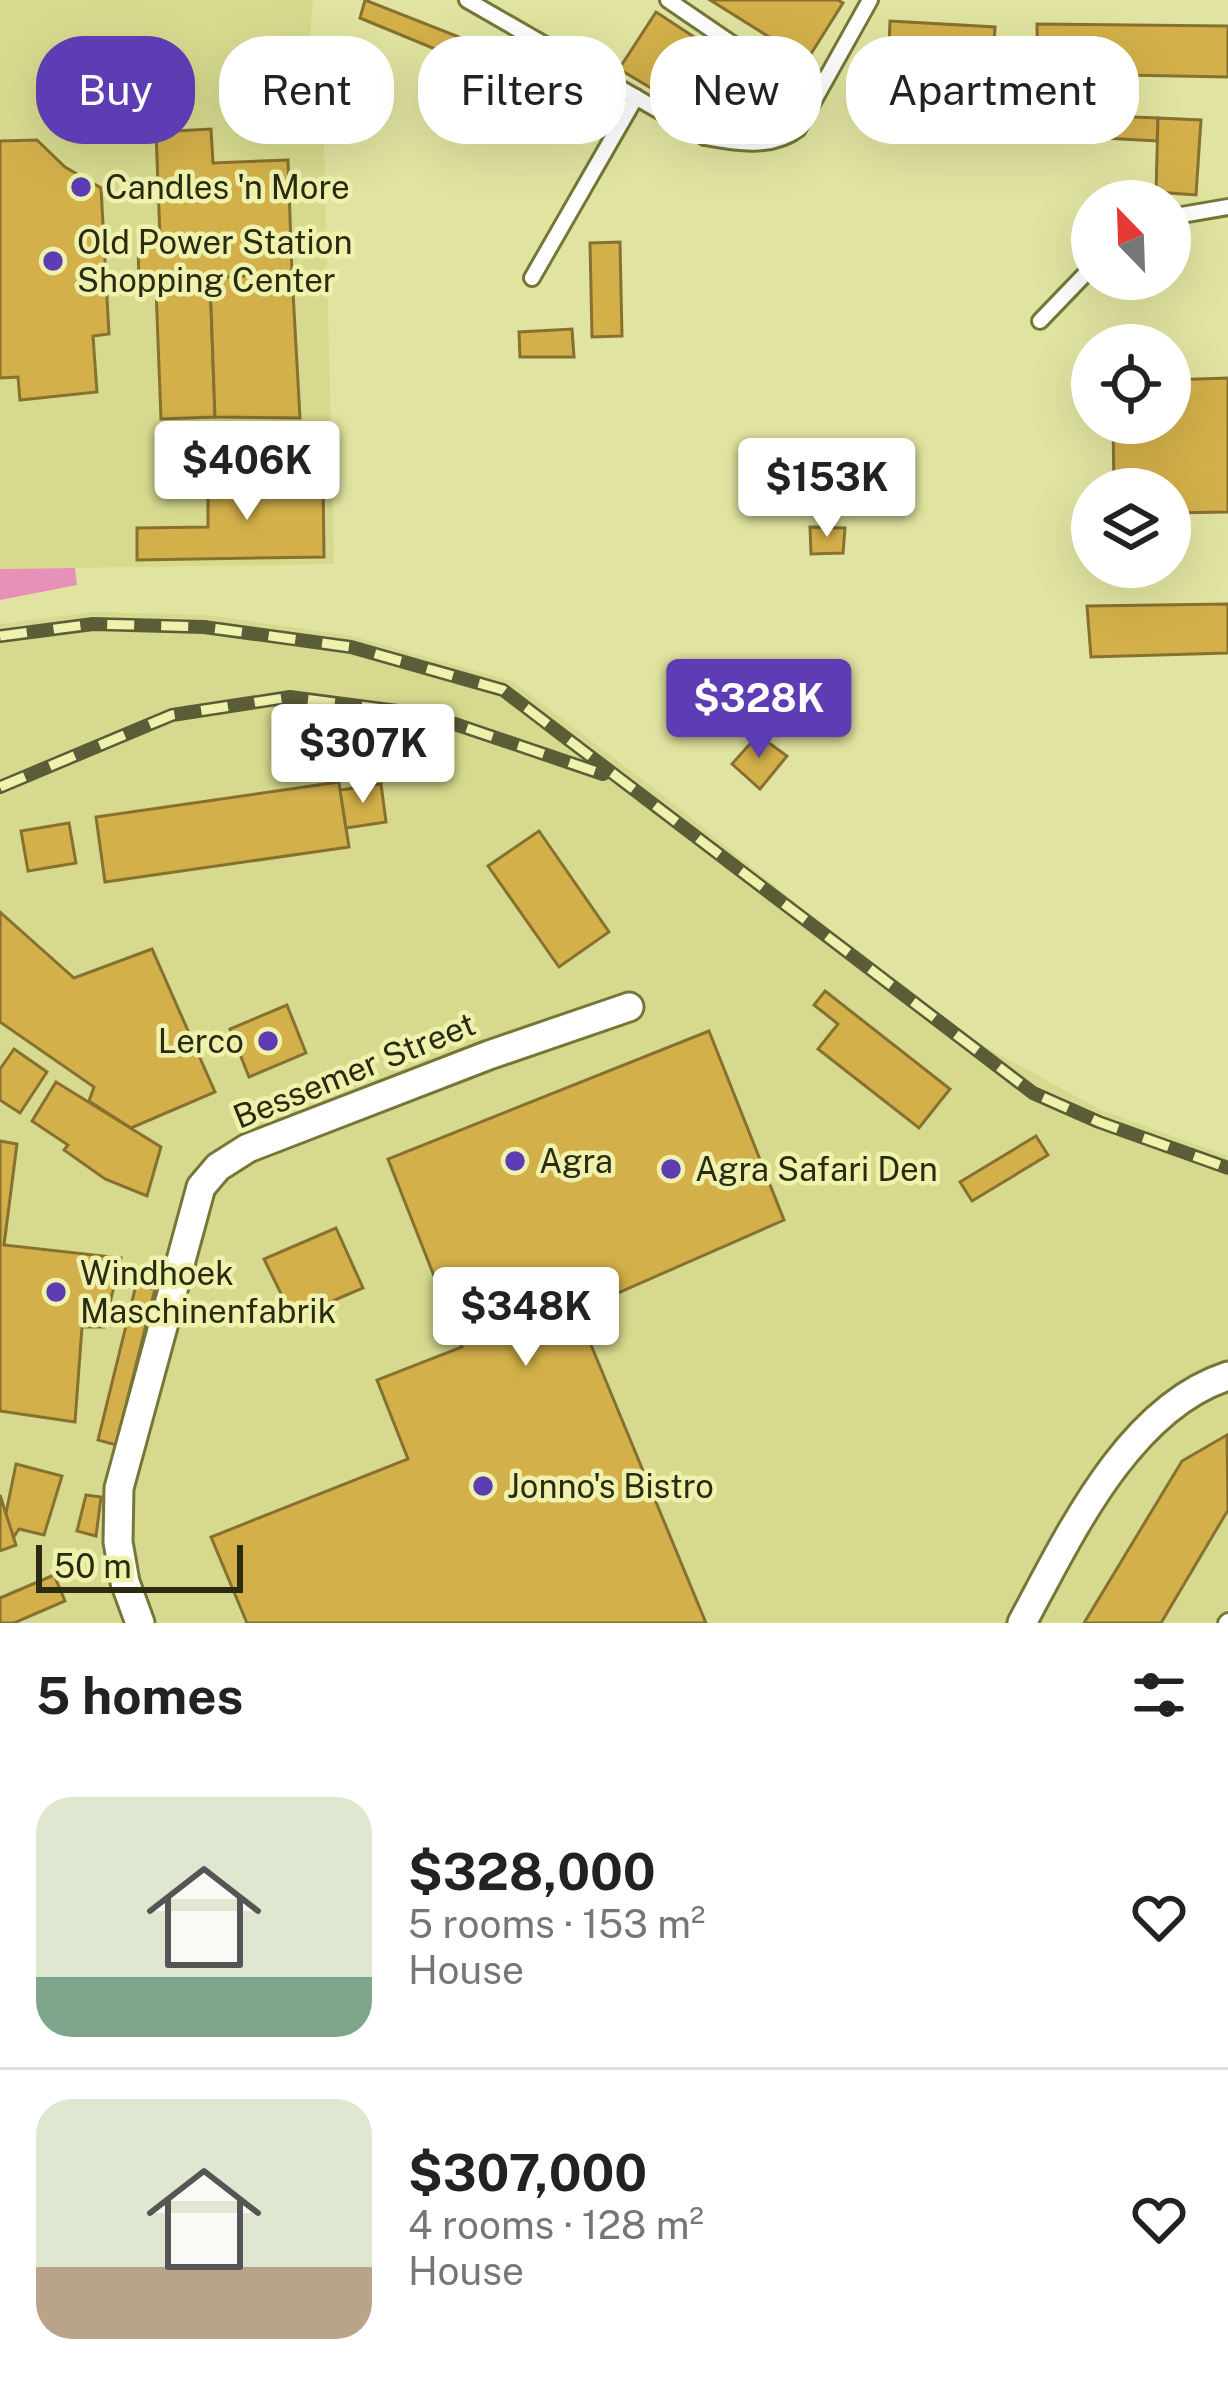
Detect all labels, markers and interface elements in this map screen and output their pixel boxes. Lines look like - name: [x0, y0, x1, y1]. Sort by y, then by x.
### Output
- chip: Buy: [36, 36, 195, 144]
- chip: Rent: [219, 36, 394, 144]
- chip: Filters: [418, 36, 626, 144]
- chip: New: [650, 36, 822, 144]
- chip: Apartment: [846, 36, 1139, 144]
- place label: Candles 'n More: [105, 168, 350, 206]
- marker: Candles 'n More: [68, 174, 94, 200]
- north arrow: [1071, 180, 1191, 300]
- map controls: [1071, 180, 1191, 588]
- place label: Old Power Station Shopping Center: [77, 223, 352, 299]
- marker: Old Power Station Shopping Center: [40, 248, 66, 274]
- button: locate: [1071, 324, 1191, 444]
- pin: $406K: [163, 421, 331, 523]
- text: $406K: [182, 437, 312, 483]
- pin: $153K: [743, 438, 911, 540]
- text: $153K: [765, 454, 889, 500]
- button: layers: [1071, 468, 1191, 588]
- pin: $328K: [675, 659, 843, 761]
- text: $328K: [693, 675, 825, 721]
- pin: $307K: [279, 704, 447, 806]
- text: $307K: [298, 720, 428, 766]
- street label: Bessemer Street: [228, 1004, 480, 1136]
- place label: Lerco: [158, 1022, 244, 1060]
- marker: Lerco: [255, 1028, 281, 1054]
- place label: Agra: [539, 1142, 613, 1180]
- marker: Agra: [502, 1148, 528, 1174]
- place label: Agra Safari Den: [695, 1150, 938, 1188]
- marker: Agra Safari Den: [658, 1156, 684, 1182]
- place label: Windhoek Maschinenfabrik: [80, 1254, 336, 1330]
- pin: $348K: [442, 1267, 610, 1369]
- marker: Windhoek Maschinenfabrik: [43, 1279, 69, 1305]
- text: $348K: [460, 1283, 592, 1329]
- place label: Jonno's Bistro: [507, 1467, 714, 1505]
- marker: Jonno's Bistro: [470, 1473, 496, 1499]
- scale bar: [36, 1539, 243, 1592]
- text: 50 m: [54, 1547, 132, 1585]
- icon: filters: [1126, 1662, 1192, 1728]
- text: 5 homes: [36, 1666, 243, 1725]
- text: $328,000: [408, 1842, 656, 1901]
- icon: home: [132, 1845, 276, 1989]
- icon: heart: [1126, 1884, 1192, 1950]
- text: 5 rooms · 153 m²: [408, 1901, 705, 1947]
- text: House: [408, 1947, 524, 1993]
- text: $307,000: [408, 2143, 647, 2202]
- icon: home: [132, 2147, 276, 2291]
- icon: heart: [1126, 2186, 1192, 2252]
- text: 4 rooms · 128 m²: [408, 2202, 704, 2248]
- text: House: [408, 2248, 524, 2294]

